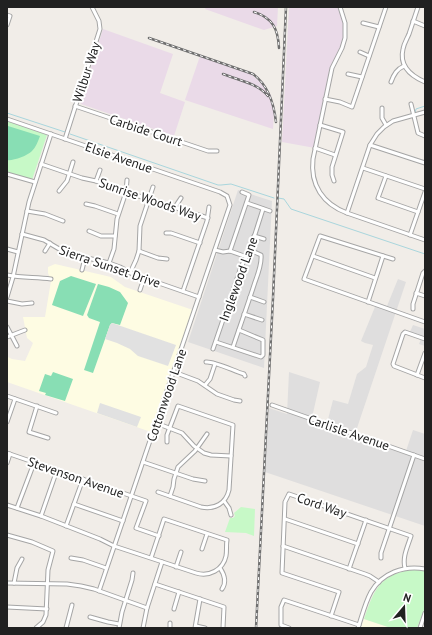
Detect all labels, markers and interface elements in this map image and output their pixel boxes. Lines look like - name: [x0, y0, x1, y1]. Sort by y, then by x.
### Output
- street label: Wilbur Way: [69, 40, 104, 104]
- street label: Carbide Court: [107, 111, 185, 150]
- street label: Elsie Avenue: [83, 138, 155, 177]
- street label: Sunrise Woods Way: [97, 174, 203, 225]
- street label: Inglewood Lane: [215, 235, 262, 324]
- street label: Sierra Sunset Drive: [57, 241, 163, 292]
- street label: Cottonwood Lane: [143, 346, 190, 444]
- street label: Carlisle Avenue: [306, 411, 392, 454]
- street label: Stevenson Avenue: [26, 453, 126, 502]
- street label: Cord Way: [295, 489, 349, 522]
- north arrow: [384, 587, 424, 627]
- text: N: [402, 590, 413, 605]

